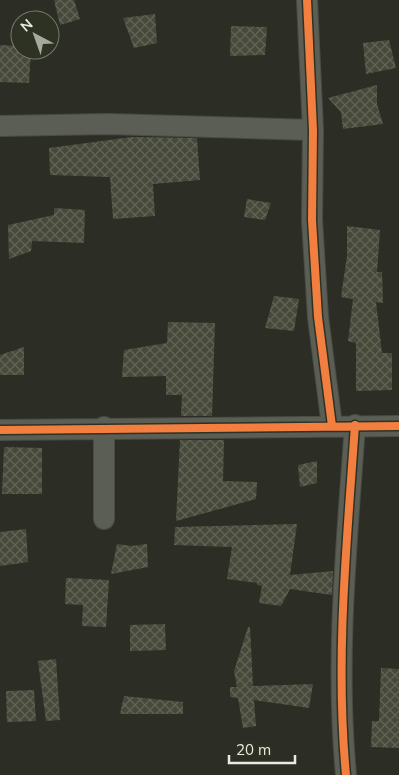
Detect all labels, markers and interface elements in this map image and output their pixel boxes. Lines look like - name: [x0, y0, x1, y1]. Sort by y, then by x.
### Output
- north arrow: [10, 10, 60, 60]
- text: N: [17, 15, 36, 35]
- scale bar: [229, 732, 295, 764]
- text: 20 m: [236, 740, 271, 759]

